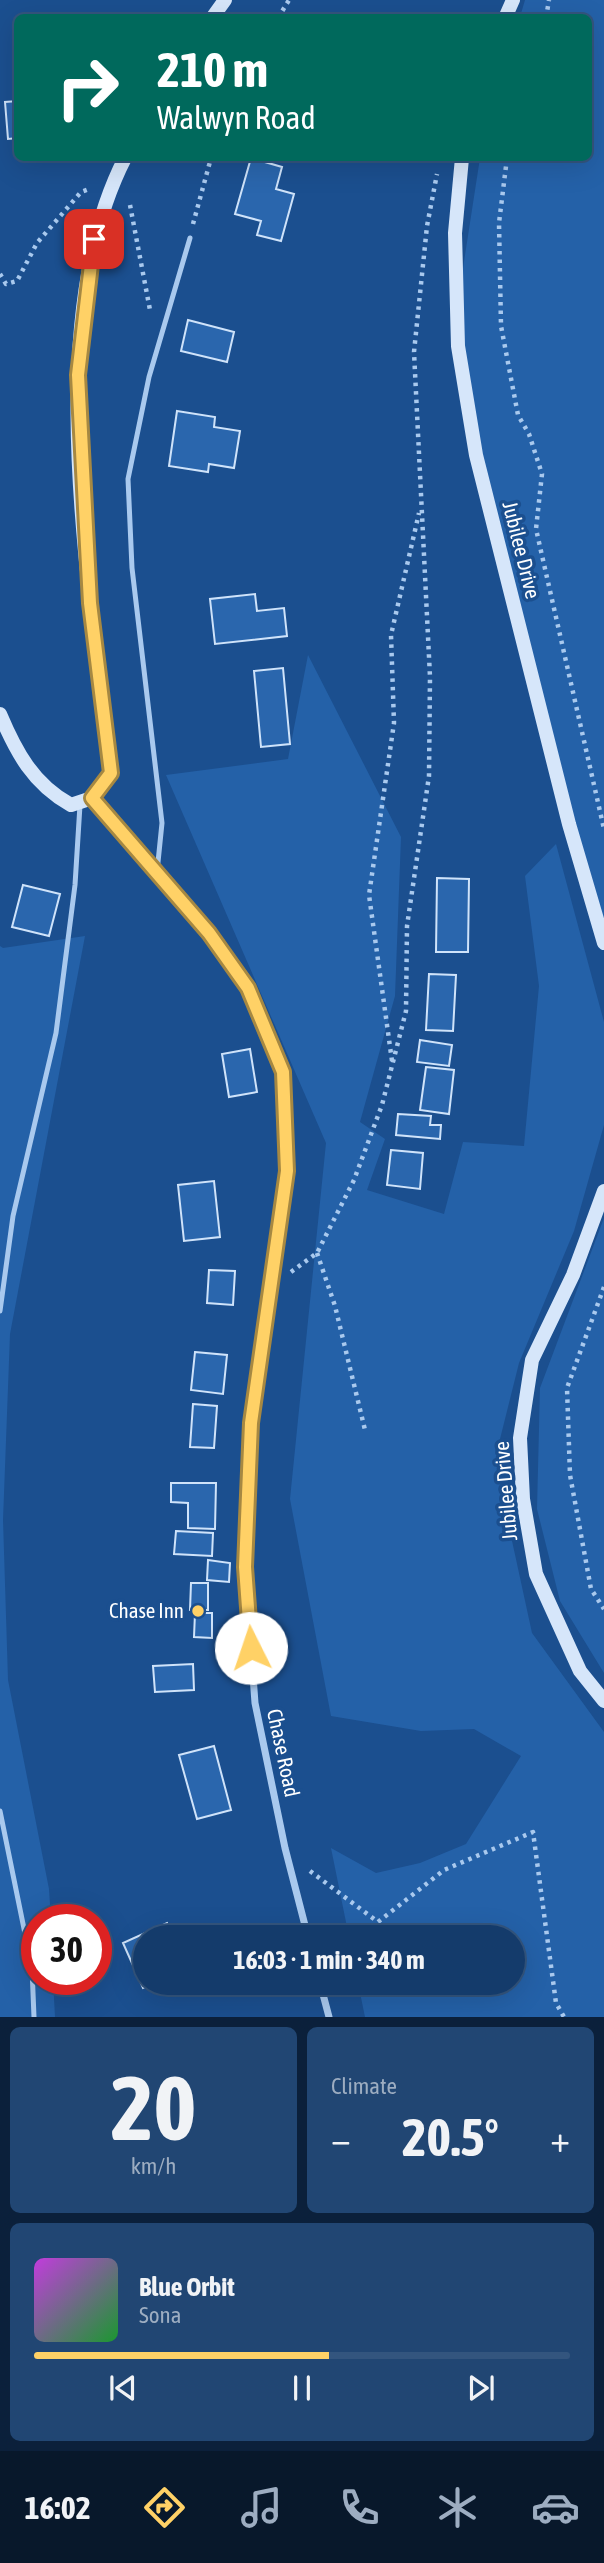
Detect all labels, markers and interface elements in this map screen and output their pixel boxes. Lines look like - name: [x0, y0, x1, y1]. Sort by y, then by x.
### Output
- text: 210 m: [157, 41, 268, 97]
- icon: right: [42, 42, 133, 133]
- text: Walwyn Road: [157, 99, 316, 136]
- pin: [64, 209, 124, 269]
- icon: arrive: [75, 220, 113, 258]
- street label: Jubilee Drive: [498, 499, 546, 601]
- street label: Jubilee Drive: [489, 1440, 521, 1542]
- place label: Chase Inn: [109, 1598, 184, 1622]
- marker: Chase Inn: [190, 1603, 206, 1619]
- position arrow: [214, 1611, 288, 1685]
- street label: Chase Road: [263, 1707, 305, 1799]
- speed limit sign: 30: [21, 1904, 112, 1995]
- text: 16:03 · 1 min · 340 m: [233, 1945, 425, 1975]
- text: 20: [111, 2055, 196, 2159]
- text: Climate: [331, 2073, 397, 2099]
- text: 20.5°: [402, 2107, 499, 2167]
- text: −: [331, 2117, 351, 2160]
- text: +: [550, 2117, 570, 2160]
- text: km/h: [131, 2153, 176, 2179]
- text: Blue Orbit: [139, 2272, 235, 2302]
- text: Sona: [139, 2302, 181, 2328]
- icon: previous: [104, 2369, 142, 2407]
- icon: pause: [283, 2369, 321, 2407]
- icon: next: [462, 2369, 500, 2407]
- icon: directions: [140, 2483, 189, 2532]
- icon: music: [237, 2483, 286, 2532]
- icon: phone: [335, 2483, 384, 2532]
- icon: climate: [433, 2483, 482, 2532]
- icon: car: [531, 2483, 580, 2532]
- text: 16:02: [24, 2489, 91, 2526]

